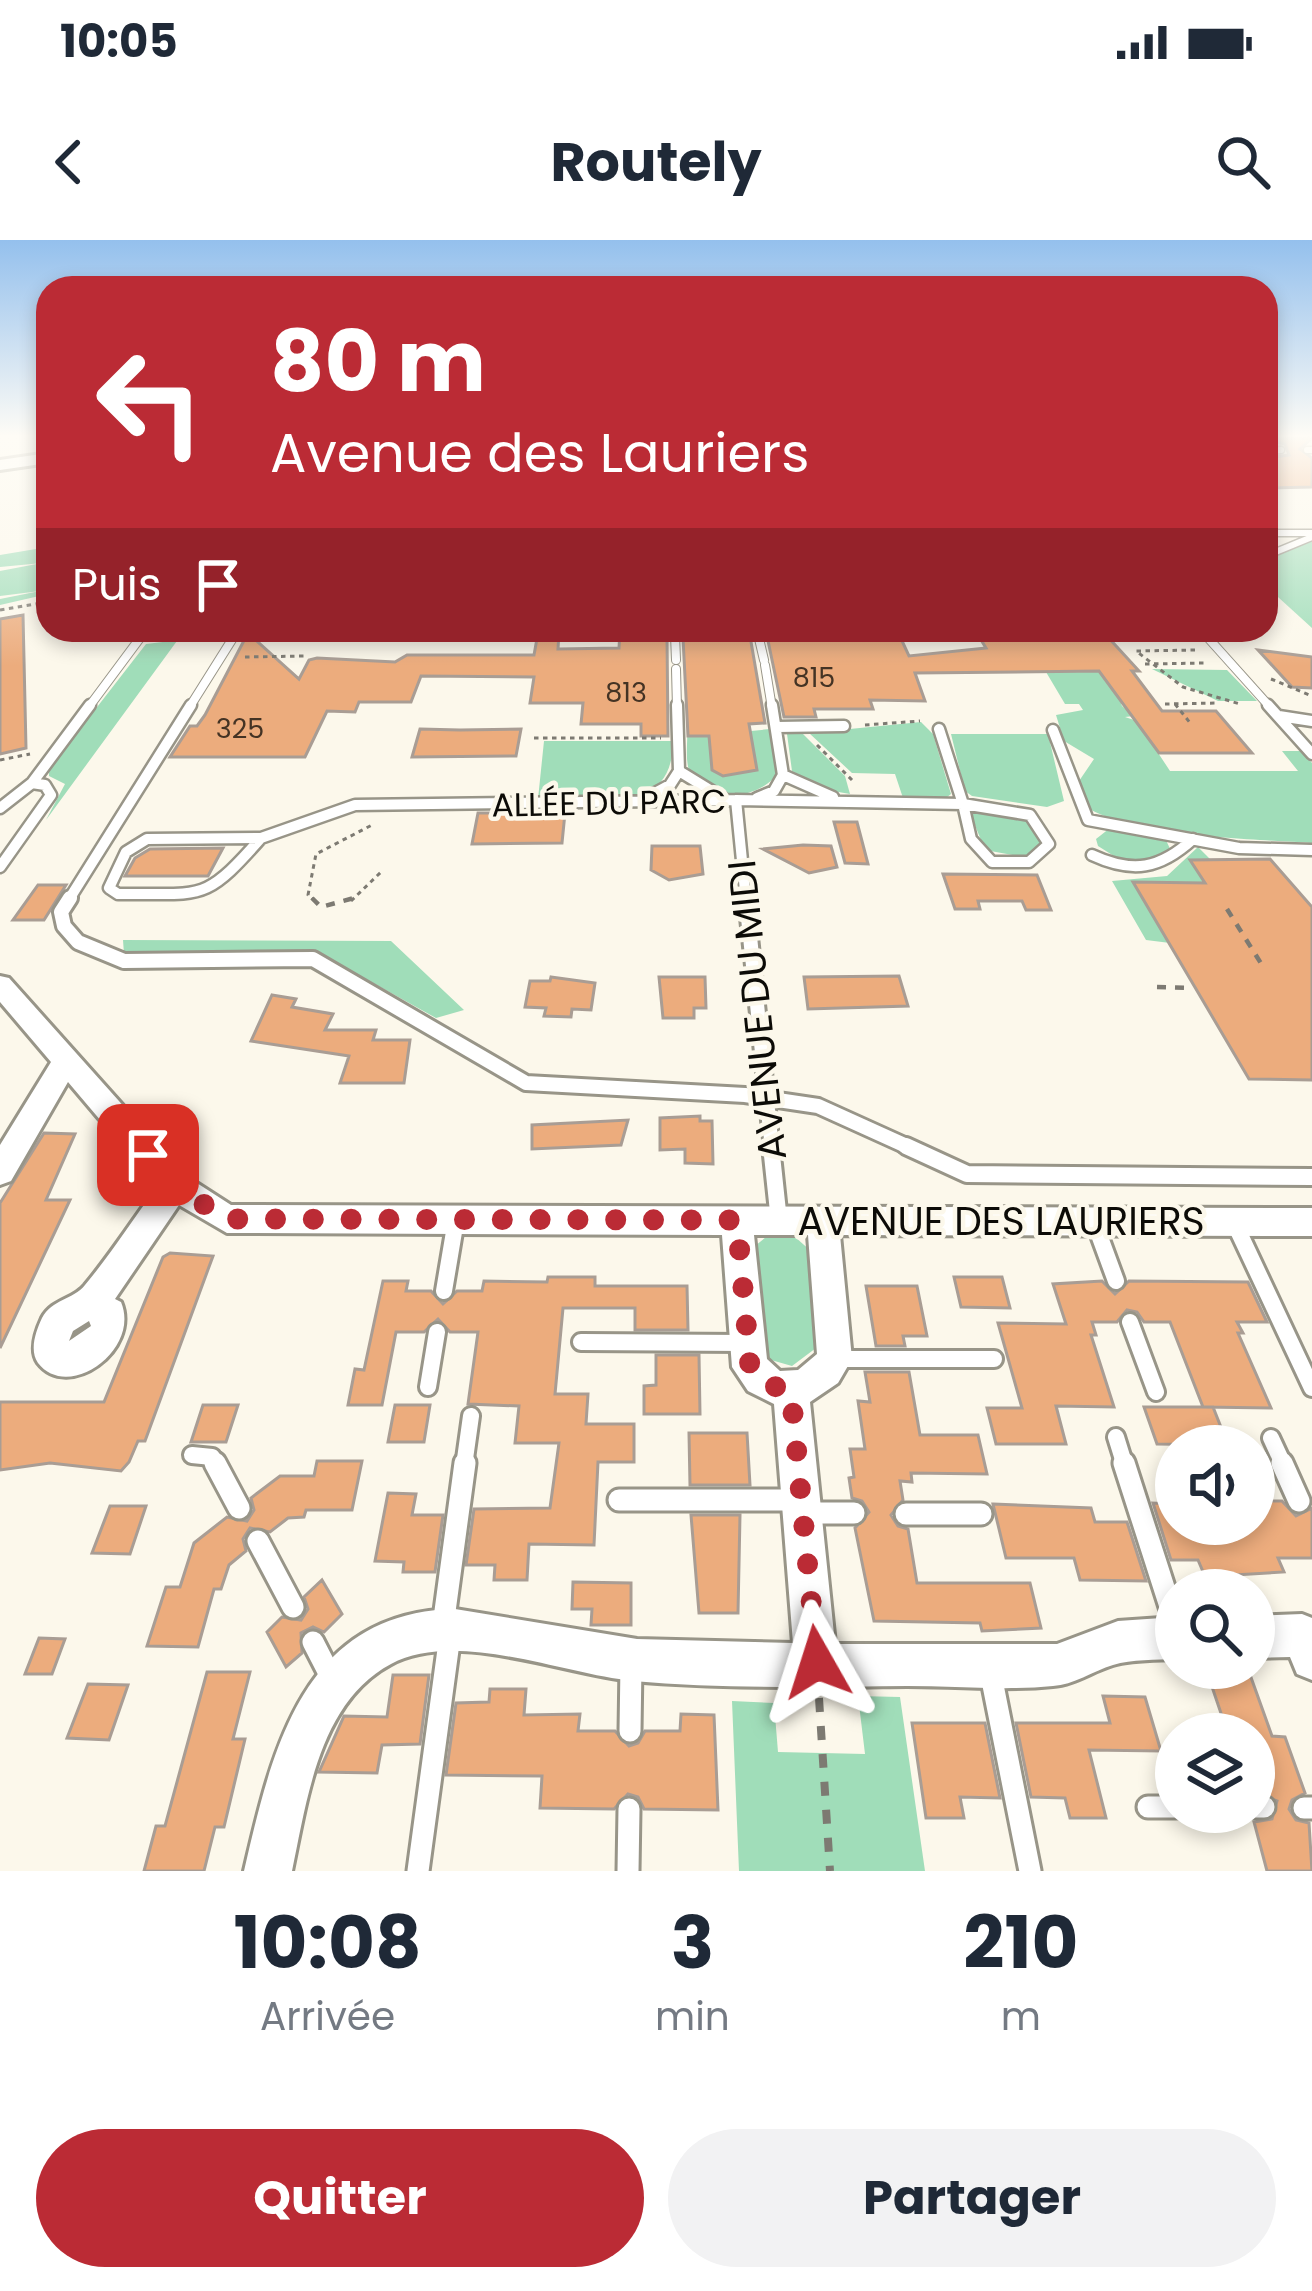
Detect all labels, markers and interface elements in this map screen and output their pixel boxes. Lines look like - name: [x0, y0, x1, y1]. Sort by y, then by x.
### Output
- text: 10:05: [60, 10, 178, 73]
- text: Routely: [550, 124, 762, 200]
- icon: back: [36, 129, 102, 195]
- icon: search: [1210, 129, 1276, 195]
- text: 80 m: [270, 303, 486, 420]
- icon: left: [72, 324, 228, 480]
- text: Avenue des Lauriers: [270, 415, 809, 491]
- icon: arrive: [185, 552, 251, 618]
- text: Puis: [72, 553, 161, 616]
- house number: 815: [793, 659, 835, 696]
- house number: 813: [605, 674, 647, 711]
- house number: 325: [216, 710, 264, 747]
- street label: ALLÉE DU PARC: [491, 777, 727, 829]
- street label: AVENUE DU MIDI: [714, 857, 800, 1163]
- pin: [97, 1104, 199, 1206]
- icon: arrive: [115, 1122, 181, 1188]
- street label: AVENUE DES LAURIERS: [797, 1194, 1205, 1249]
- map controls: [1155, 1425, 1275, 1833]
- button: sound: [1155, 1425, 1275, 1545]
- button: search: [1155, 1569, 1275, 1689]
- position arrow: [754, 1599, 880, 1725]
- button: layers: [1155, 1713, 1275, 1833]
- text: 10:08: [234, 1892, 422, 1993]
- text: 3: [671, 1892, 714, 1993]
- text: 210: [963, 1892, 1078, 1993]
- text: Arrivée: [260, 1989, 395, 2044]
- text: min: [655, 1989, 730, 2044]
- text: m: [1001, 1989, 1041, 2044]
- button: Quitter: [36, 2129, 644, 2267]
- button: Partager: [668, 2129, 1276, 2267]

